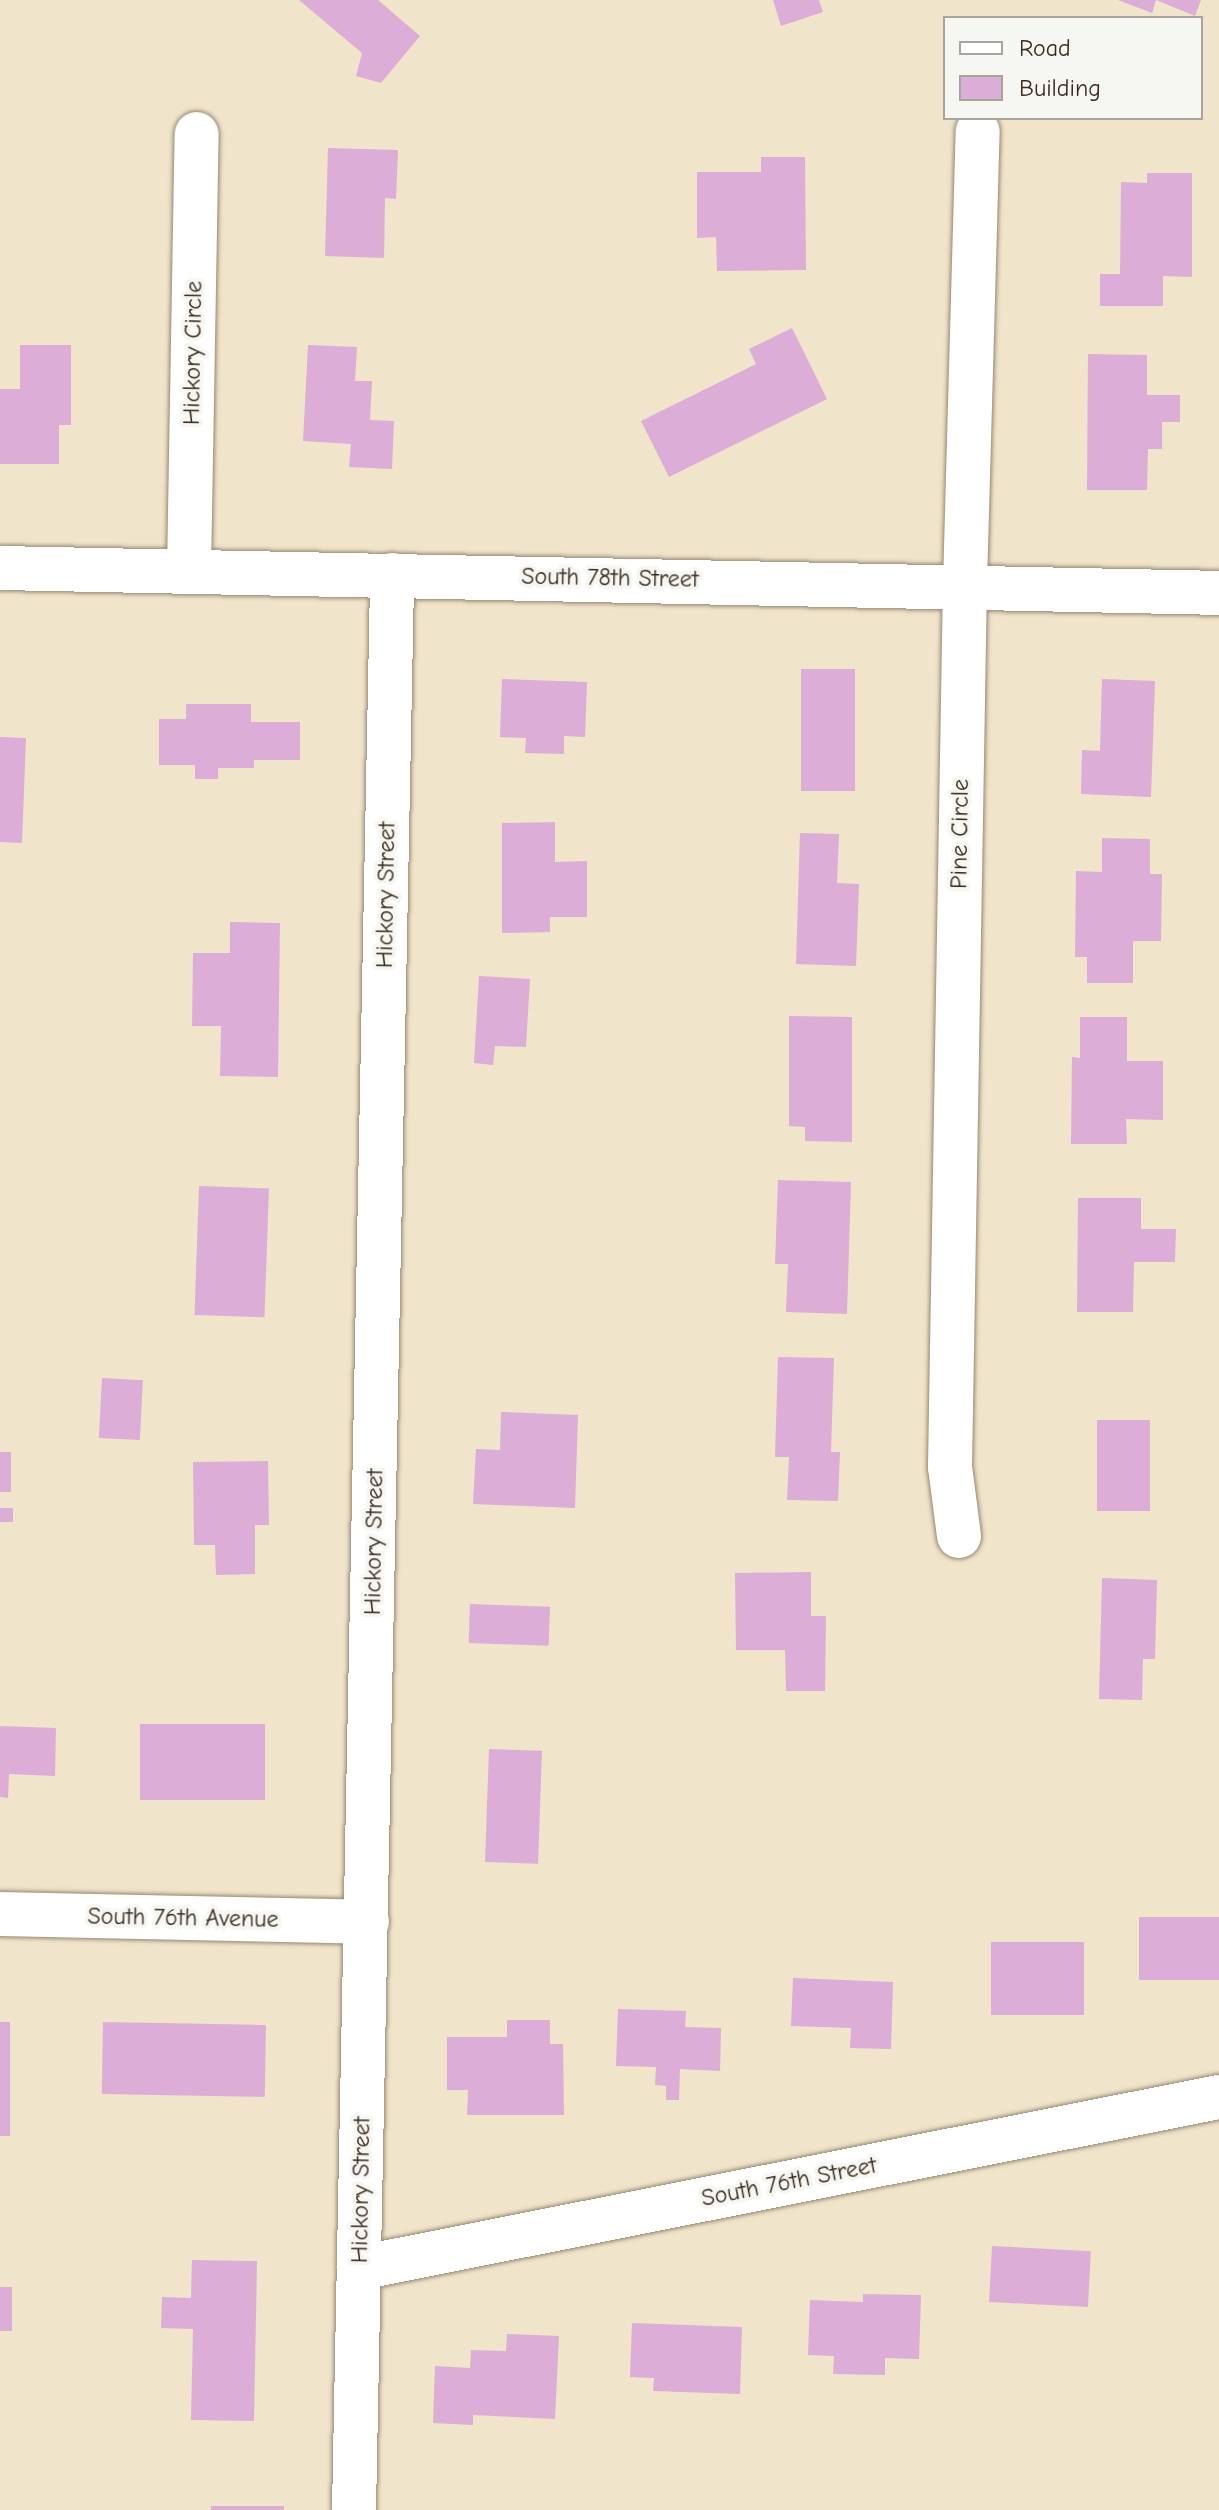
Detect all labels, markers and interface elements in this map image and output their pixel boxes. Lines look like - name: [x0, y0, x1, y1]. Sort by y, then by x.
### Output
- legend: [943, 16, 1203, 120]
- text: Road: [1019, 34, 1071, 62]
- text: Building: [1019, 74, 1101, 102]
- street label: Hickory Circle: [177, 281, 209, 425]
- street label: South 78th Street: [521, 562, 699, 594]
- street label: Pine Circle: [945, 779, 975, 889]
- street label: Hickory Street: [370, 821, 402, 969]
- street label: Hickory Street: [358, 1468, 390, 1616]
- street label: South 76th Avenue: [87, 1902, 279, 1934]
- street label: Hickory Street: [345, 2116, 377, 2264]
- street label: South 76th Street: [699, 2151, 879, 2213]

